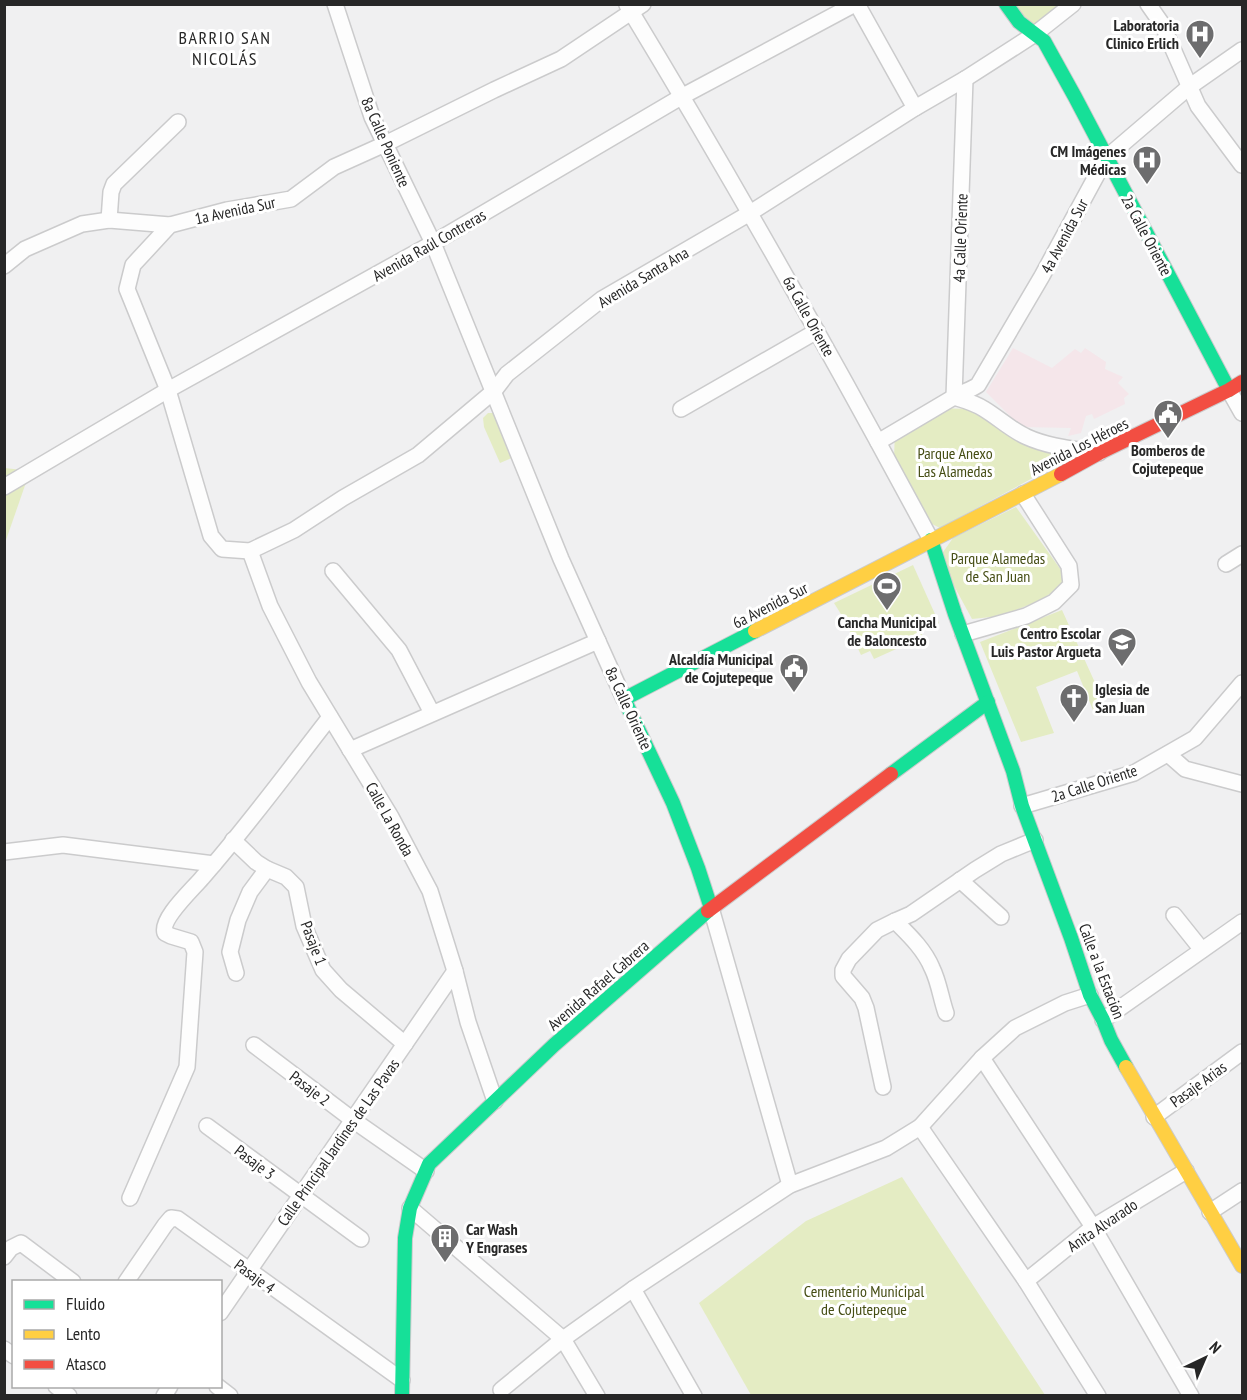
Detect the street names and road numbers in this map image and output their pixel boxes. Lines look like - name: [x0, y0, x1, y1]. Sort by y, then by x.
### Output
- street label: 8a Calle Poniente: [357, 94, 415, 190]
- street label: 2a Calle Oriente: [1117, 191, 1177, 279]
- street label: 1a Avenida Sur: [193, 192, 278, 228]
- street label: 4a Calle Oriente: [948, 193, 972, 283]
- street label: 4a Avenida Sur: [1036, 195, 1092, 277]
- street label: Avenida Raúl Contreras: [369, 204, 489, 286]
- street label: Avenida Santa Ana: [594, 242, 692, 312]
- street label: 6a Calle Oriente: [779, 272, 839, 360]
- street label: Avenida Los Héroes: [1027, 413, 1131, 479]
- street label: 6a Avenida Sur: [729, 577, 812, 632]
- street label: 8a Calle Oriente: [601, 663, 657, 753]
- street label: 2a Calle Oriente: [1049, 760, 1139, 806]
- street label: Calle La Ronda: [361, 779, 419, 859]
- street label: Pasaje 1: [296, 918, 332, 968]
- street label: Calle a la Estación: [1075, 921, 1129, 1021]
- street label: Avenida Rafael Cabrera: [543, 936, 653, 1034]
- street label: Calle Principal Jardines de Las Pavas: [273, 1055, 403, 1229]
- street label: Pasaje Arias: [1166, 1057, 1230, 1111]
- street label: Pasaje 2: [286, 1066, 334, 1110]
- street label: Pasaje 3: [231, 1140, 279, 1184]
- street label: Anita Alvarado: [1063, 1194, 1141, 1256]
- street label: Pasaje 4: [231, 1254, 279, 1298]

